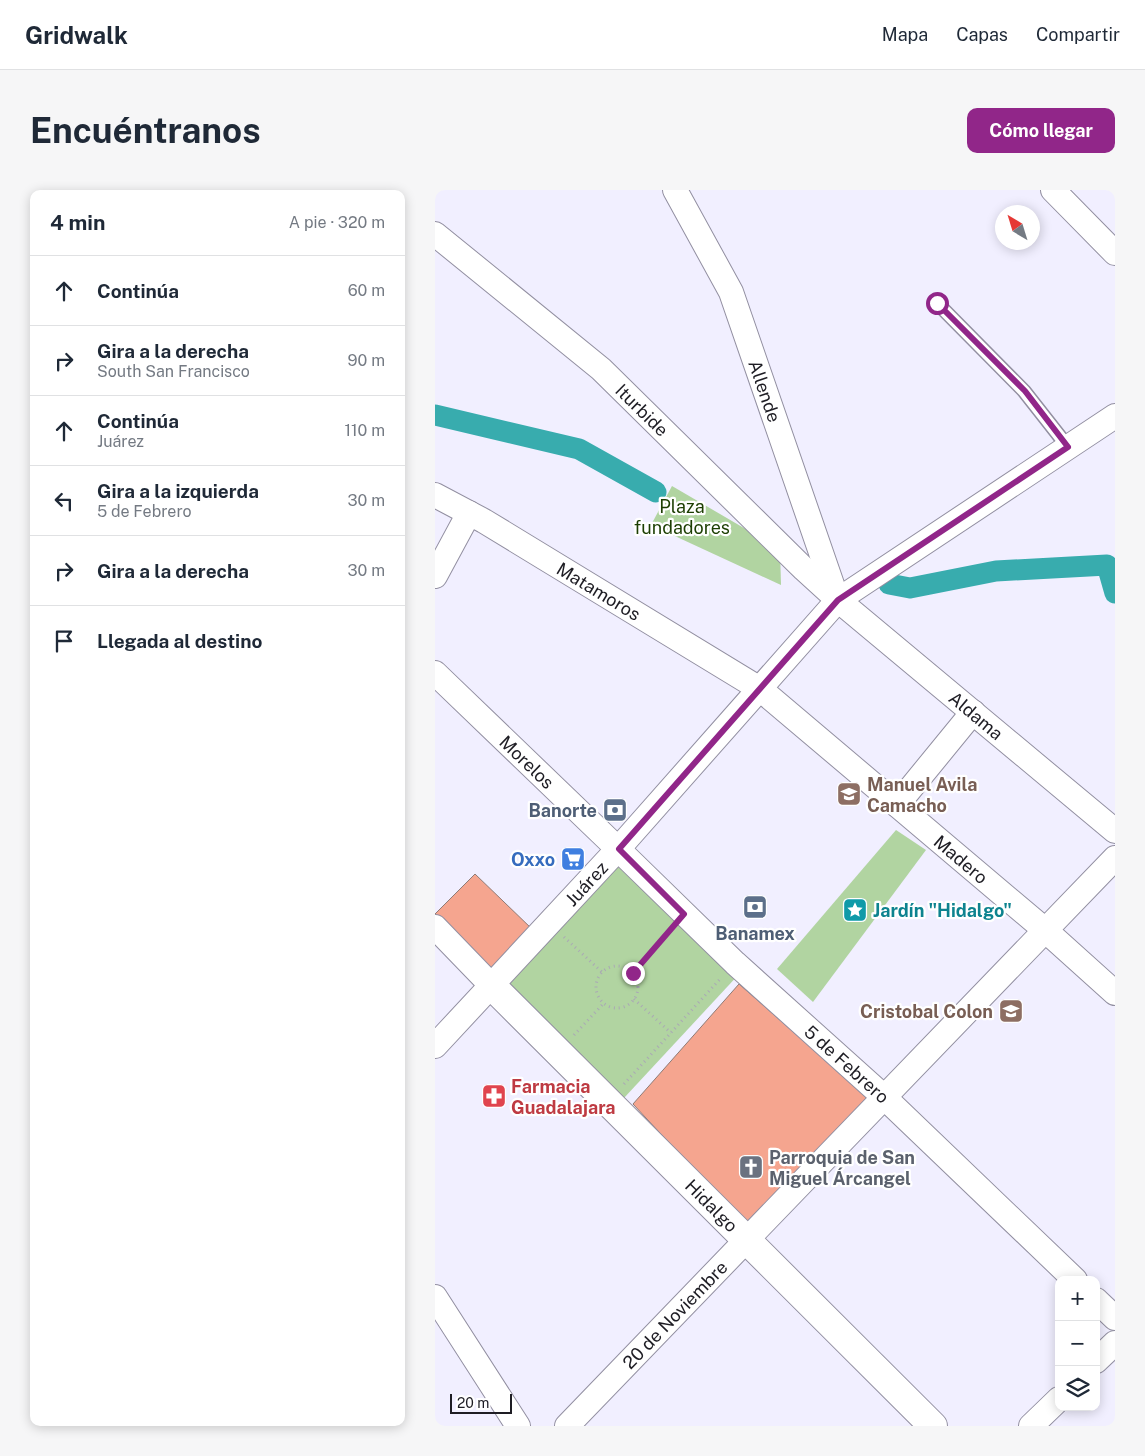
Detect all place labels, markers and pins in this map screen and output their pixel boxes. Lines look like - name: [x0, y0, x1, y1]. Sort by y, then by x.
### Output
- place label: Manuel Avila Camacho: [867, 774, 978, 816]
- school or university icon: Manuel Avila Camacho: [836, 781, 862, 807]
- bank icon: Banorte: [602, 797, 628, 823]
- place label: Banorte: [529, 800, 597, 821]
- supermarket icon: Oxxo: [560, 846, 586, 872]
- place label: Oxxo: [511, 849, 555, 870]
- bank icon: Banamex: [742, 894, 768, 920]
- place icon: Jardín "Hidalgo": [842, 897, 868, 923]
- place label: Jardín "Hidalgo": [873, 900, 1012, 921]
- place label: Banamex: [715, 923, 795, 944]
- school or university icon: Cristobal Colon: [998, 998, 1024, 1024]
- place label: Cristobal Colon: [860, 1001, 993, 1022]
- place label: Farmacia Guadalajara: [511, 1076, 616, 1118]
- pharmacy icon: Farmacia Guadalajara: [481, 1083, 507, 1109]
- place label: Parroquia de San Miguel Árcangel: [769, 1147, 915, 1189]
- church icon: Parroquia de San Miguel Árcangel: [738, 1154, 764, 1180]

